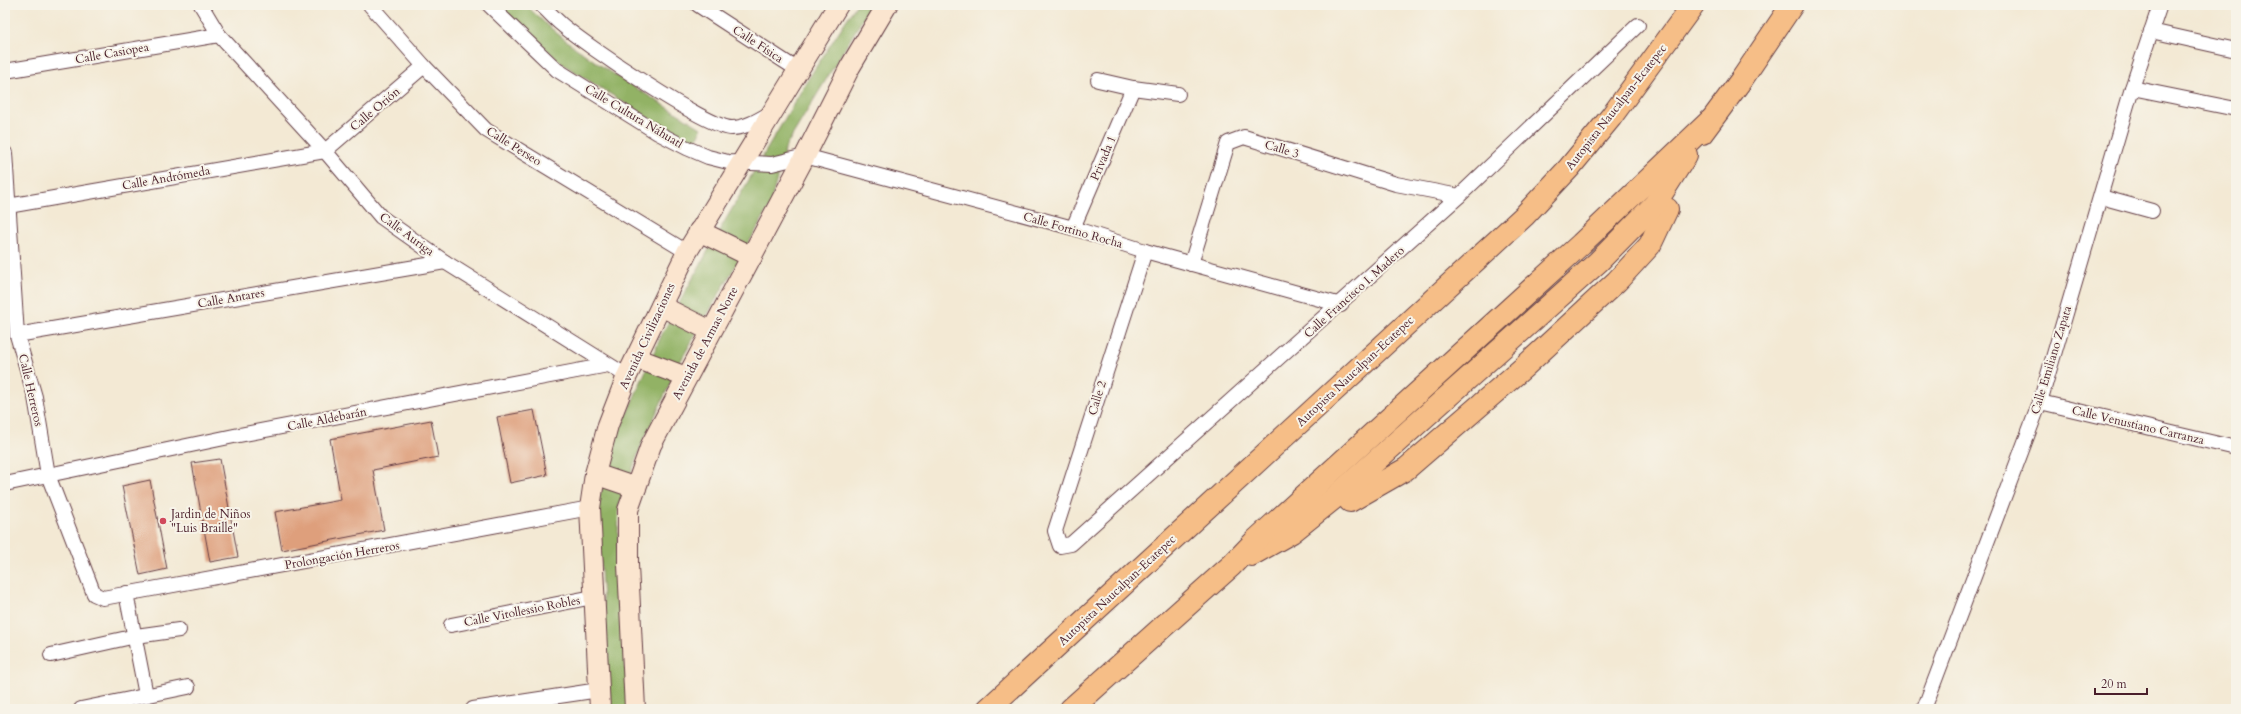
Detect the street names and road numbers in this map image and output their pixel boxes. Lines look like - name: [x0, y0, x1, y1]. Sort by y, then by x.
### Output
- street label: Calle Física: [730, 22, 787, 67]
- street label: Calle Casiopea: [74, 39, 151, 67]
- street label: Autopista Naucalpan-Ecatepec: [1562, 40, 1670, 173]
- street label: Calle Cultura Náhuatl: [582, 80, 686, 152]
- street label: Calle Orión: [347, 83, 403, 135]
- street label: Calle Perseo: [483, 123, 545, 169]
- street label: Privada 1: [1086, 133, 1120, 183]
- street label: Calle 3: [1263, 136, 1301, 162]
- street label: Calle Andrómeda: [121, 162, 212, 194]
- street label: Calle Fortino Rocha: [1021, 208, 1125, 252]
- street label: Calle Auriga: [376, 209, 438, 260]
- street label: Calle Francisco I. Madero: [1300, 242, 1408, 341]
- street label: Avenida Civilizaciones: [615, 280, 679, 392]
- street label: Calle Antares: [196, 284, 266, 312]
- street label: Avenida de Armas Norte: [668, 284, 742, 402]
- street label: Calle Emiliano Zapata: [2027, 303, 2075, 416]
- street label: Autopista Naucalpan-Ecatepec: [1293, 312, 1418, 430]
- street label: Calle Herreros: [15, 352, 47, 428]
- street label: Calle 2: [1084, 379, 1110, 417]
- street label: Calle Venustiano Carranza: [2070, 402, 2207, 448]
- street label: Calle Aldebarán: [286, 403, 368, 435]
- street label: Autopista Naucalpan-Ecatepec: [1055, 531, 1180, 649]
- street label: Prolongación Herreros: [283, 537, 401, 573]
- street label: Calle Vitollessio Robles: [463, 592, 581, 630]

